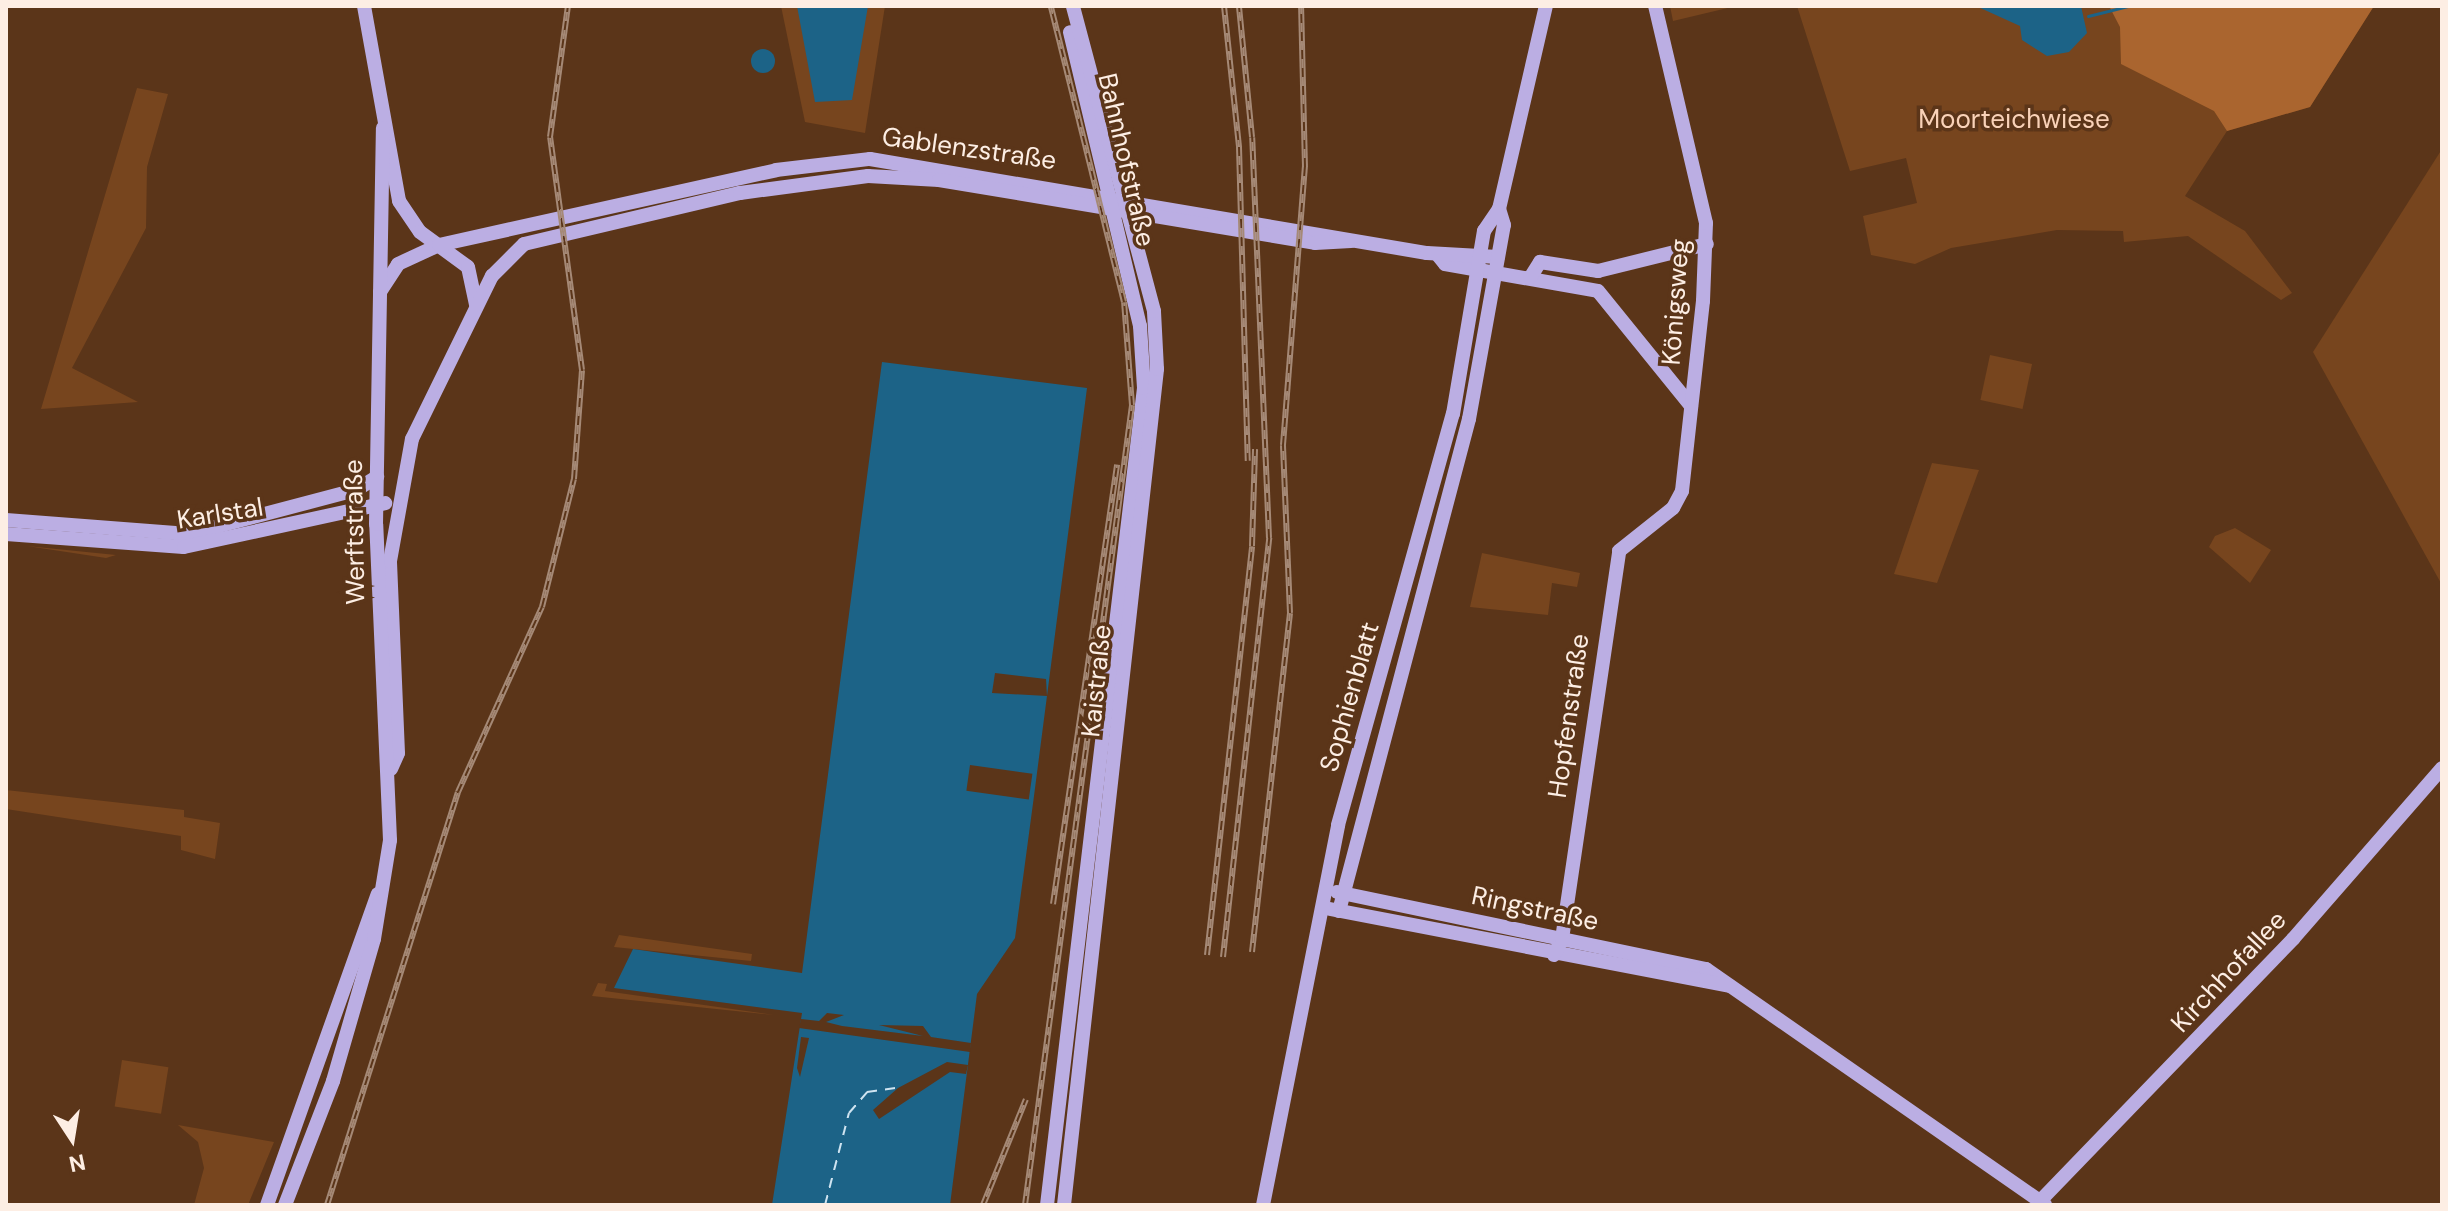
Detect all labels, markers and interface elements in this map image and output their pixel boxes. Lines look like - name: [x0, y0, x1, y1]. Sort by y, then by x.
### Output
- street label: Bahnhofstraße: [1091, 71, 1161, 249]
- park label: Moorteichwiese: [1918, 104, 2110, 136]
- street label: Gablenzstraße: [880, 121, 1058, 177]
- street label: Königsweg: [1656, 238, 1696, 366]
- street label: Werftstraße: [338, 459, 372, 605]
- street label: Karlstal: [175, 492, 265, 536]
- street label: Sophienblatt: [1314, 619, 1386, 775]
- street label: Kaistraße: [1076, 623, 1118, 739]
- street label: Hopfenstraße: [1542, 632, 1596, 800]
- street label: Ringstraße: [1469, 880, 1601, 938]
- street label: Kirchhofallee: [2165, 905, 2293, 1039]
- north arrow: [32, 1099, 112, 1179]
- text: N: [66, 1147, 88, 1179]

